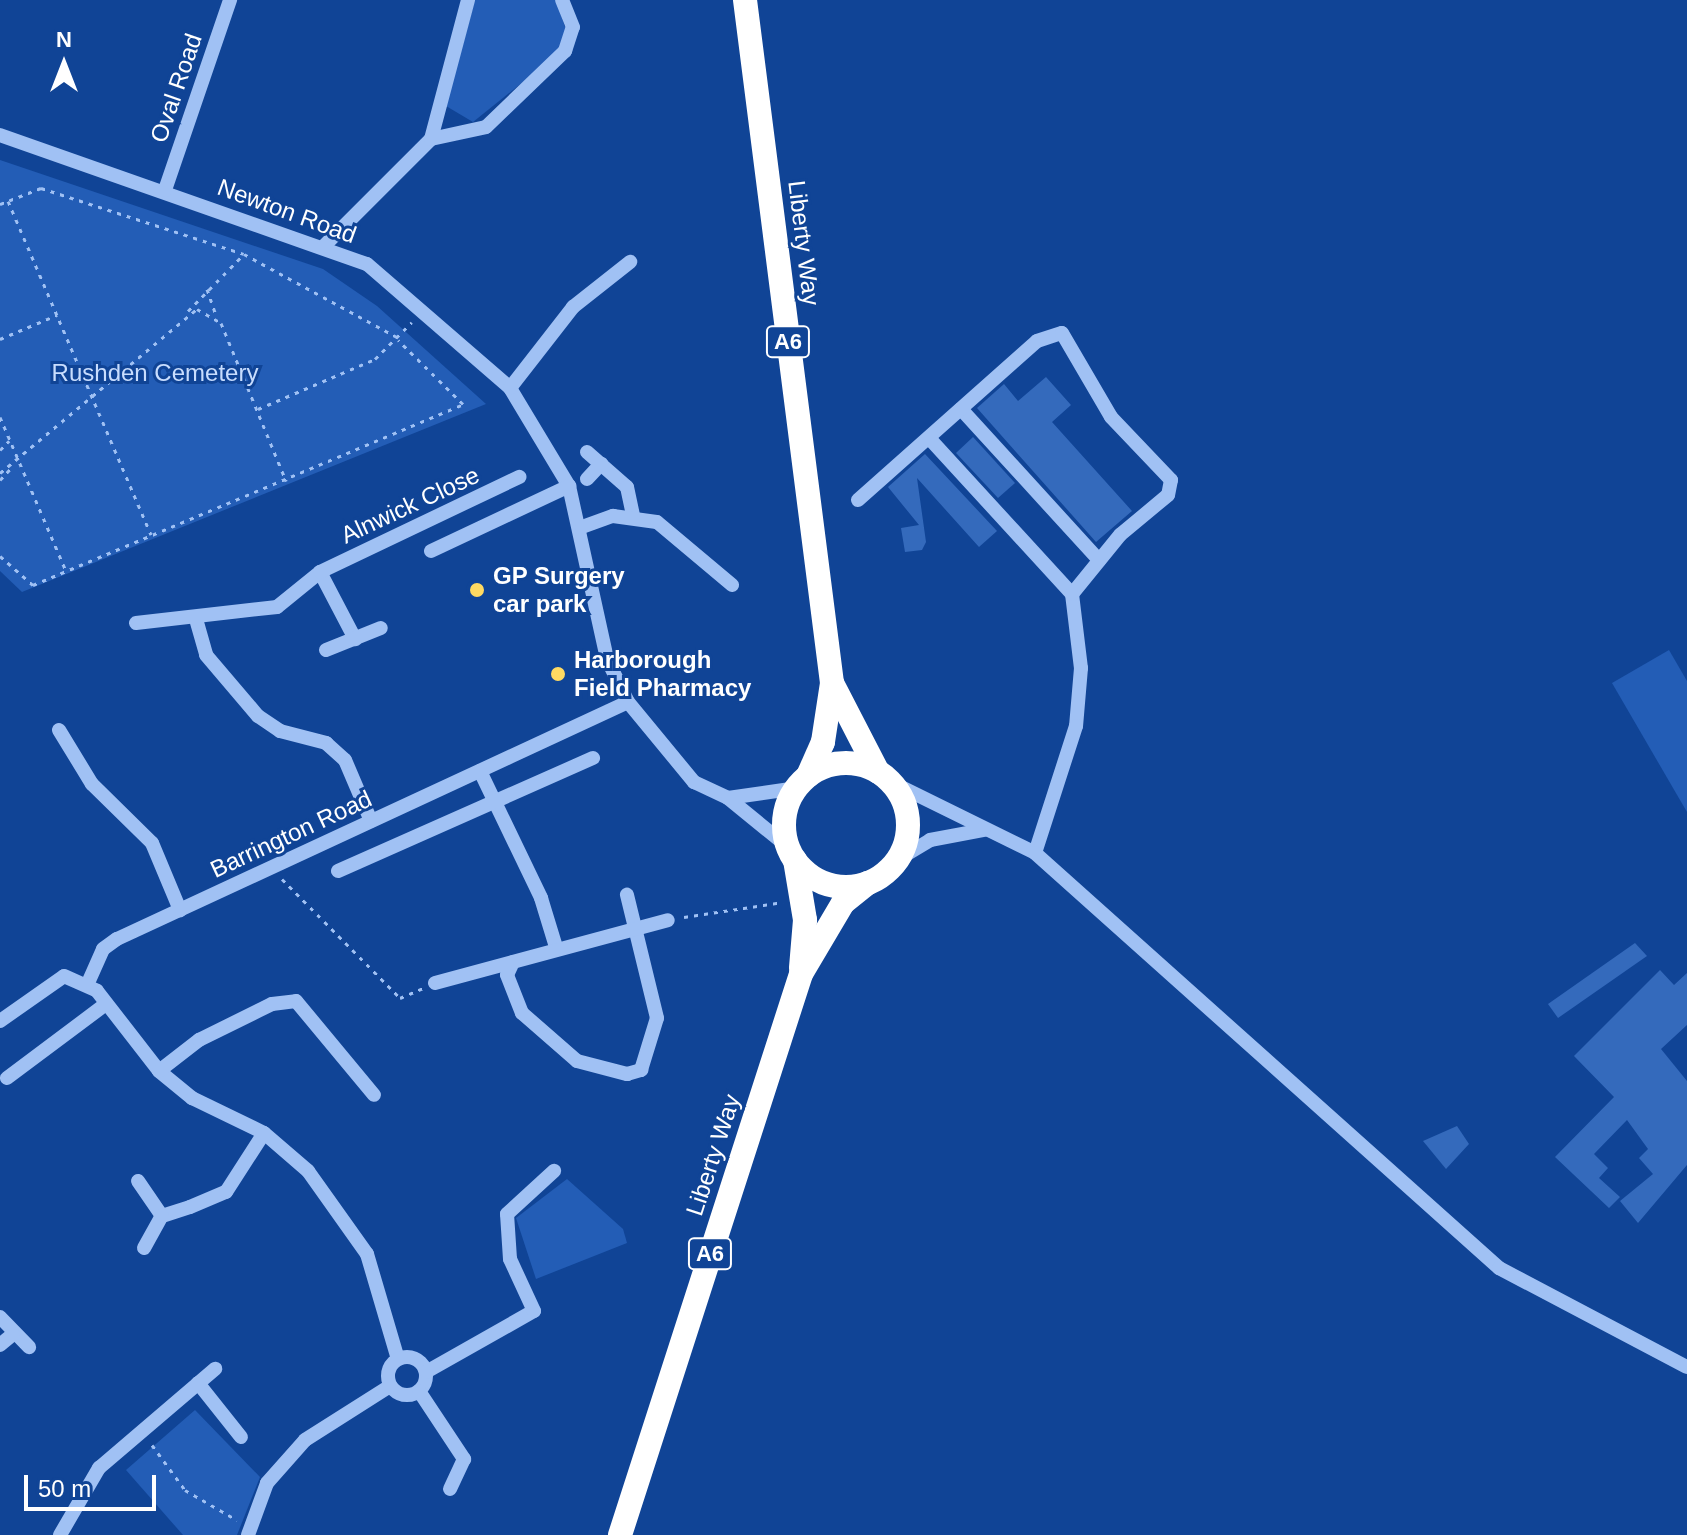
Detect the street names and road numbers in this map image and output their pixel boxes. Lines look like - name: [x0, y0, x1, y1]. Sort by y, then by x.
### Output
- street label: Oval Road: [144, 30, 208, 146]
- street label: Newton Road: [214, 173, 360, 249]
- street label: Liberty Way: [782, 179, 826, 307]
- road number: A6: [764, 324, 812, 360]
- street label: Alnwick Close: [336, 460, 484, 550]
- street label: Barrington Road: [206, 784, 376, 884]
- street label: Liberty Way: [680, 1091, 746, 1219]
- road number: A6: [686, 1236, 734, 1272]

